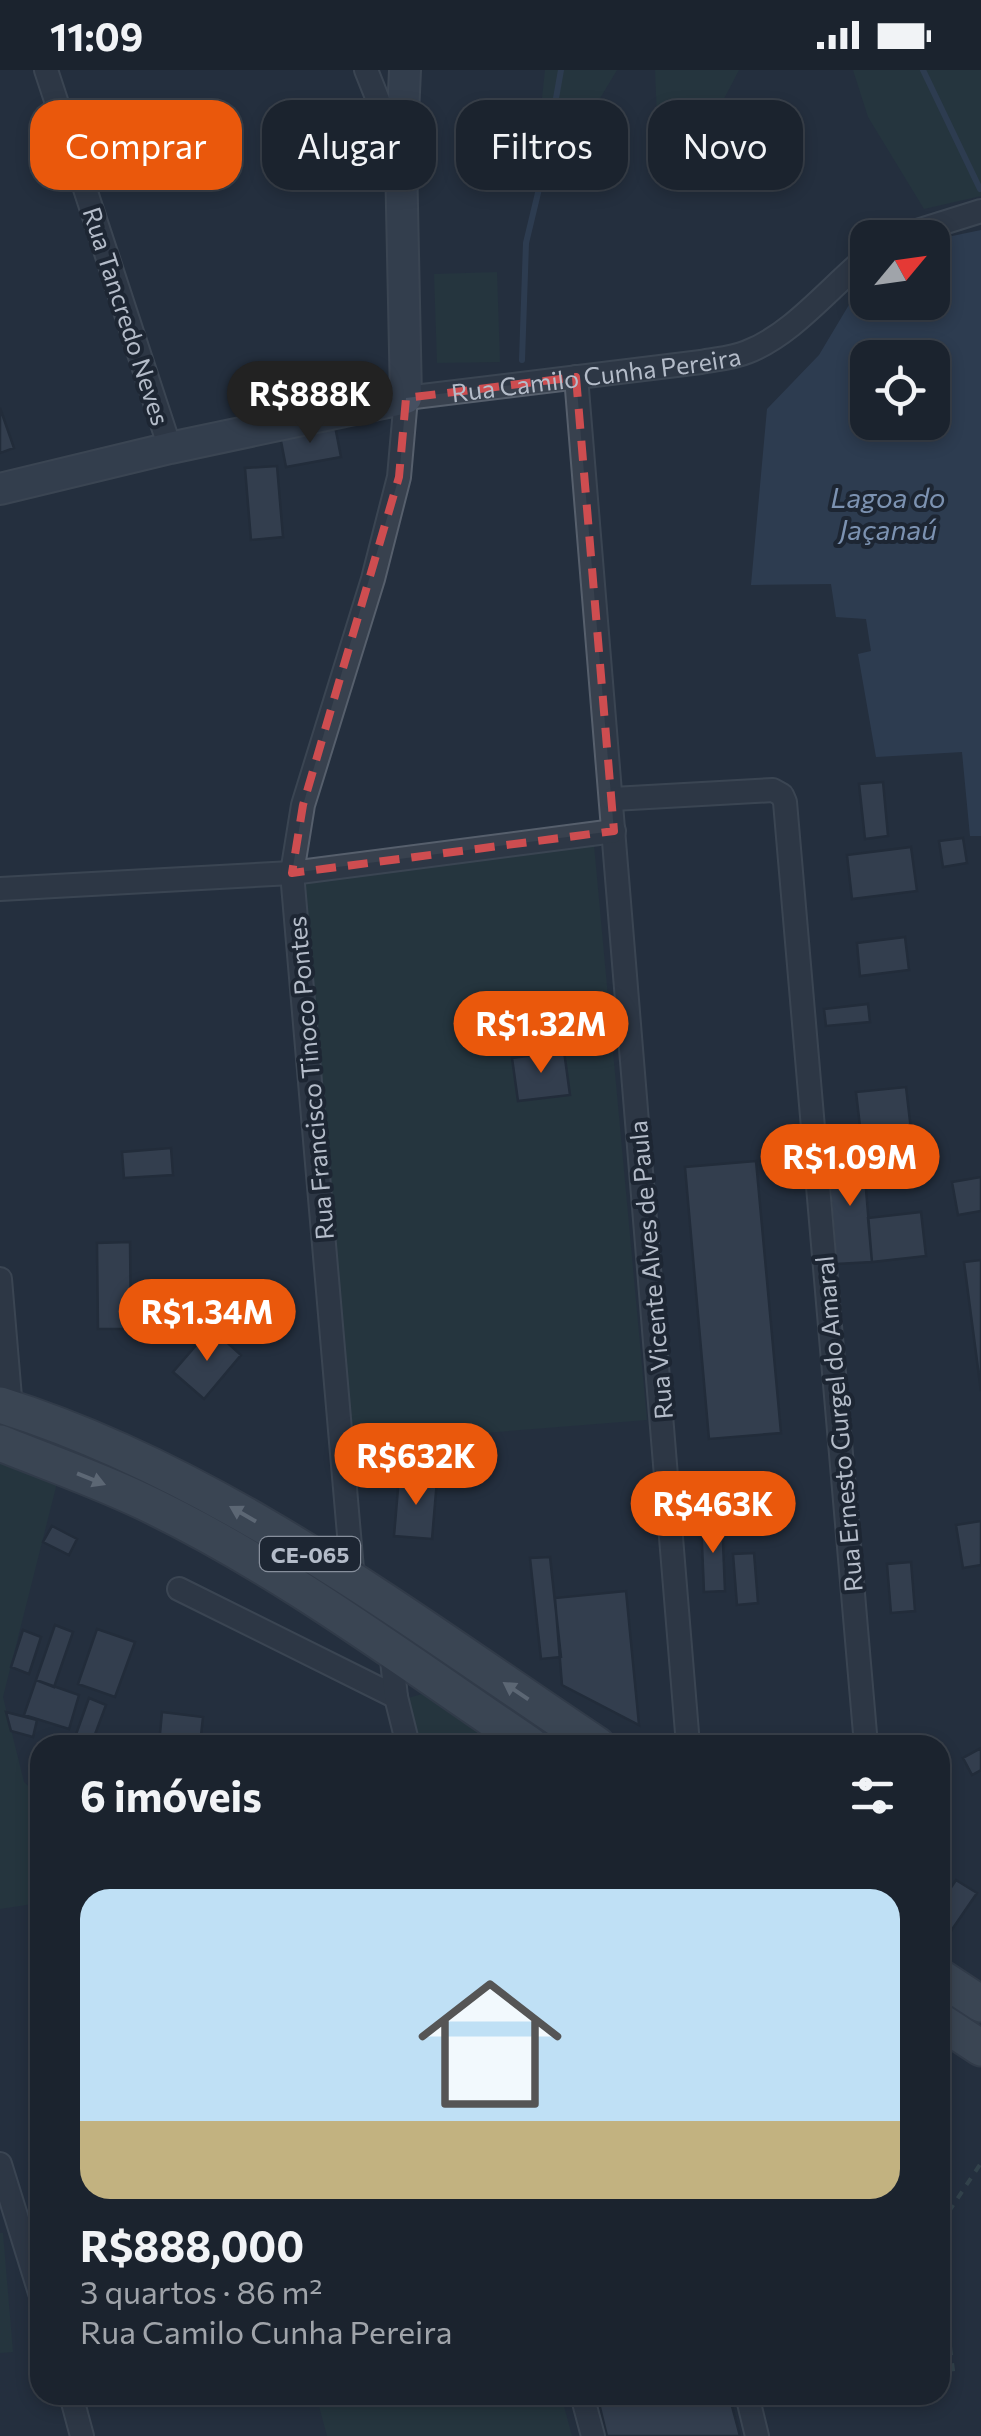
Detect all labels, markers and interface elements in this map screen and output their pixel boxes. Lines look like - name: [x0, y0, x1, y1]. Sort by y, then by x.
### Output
- text: 11:09: [50, 12, 143, 59]
- chip: Comprar: [30, 100, 242, 190]
- chip: Alugar: [262, 100, 436, 190]
- chip: Filtros: [456, 100, 628, 190]
- chip: Novo: [648, 100, 803, 190]
- street label: Rua Tancredo Neves: [78, 203, 176, 429]
- north arrow: [850, 220, 950, 320]
- map controls: [850, 220, 950, 440]
- street label: Rua Camilo Cunha Pereira: [450, 340, 744, 407]
- button: locate: [850, 340, 950, 440]
- pin: R$888K: [229, 361, 391, 446]
- text: R$888K: [249, 373, 371, 413]
- water label: Lagoa do Jaçanaú: [830, 480, 946, 546]
- street label: Rua Francisco Tinoco Pontes: [281, 915, 339, 1241]
- pin: R$1.32M: [449, 991, 633, 1076]
- text: R$1.32M: [476, 1003, 606, 1043]
- street label: Rua Vicente Alves de Paula: [622, 1119, 678, 1421]
- pin: R$1.09M: [758, 1124, 942, 1209]
- text: R$1.09M: [783, 1136, 917, 1176]
- street label: Rua Ernesto Gurgel do Amaral: [808, 1255, 868, 1593]
- pin: R$1.34M: [115, 1279, 299, 1364]
- text: R$1.34M: [141, 1291, 273, 1331]
- pin: R$632K: [335, 1423, 497, 1508]
- text: R$632K: [356, 1435, 476, 1475]
- pin: R$463K: [632, 1471, 794, 1556]
- one-way arrow: [76, 1472, 106, 1488]
- text: R$463K: [653, 1483, 773, 1523]
- one-way arrow: [229, 1506, 257, 1524]
- road number: CE-065: [260, 1537, 360, 1571]
- one-way arrow: [503, 1682, 530, 1701]
- icon: filters: [845, 1768, 900, 1823]
- text: 6 imóveis: [80, 1769, 262, 1821]
- icon: home: [400, 1954, 580, 2134]
- text: R$888,000: [80, 2219, 304, 2271]
- text: 3 quartos · 86 m²: [80, 2271, 322, 2311]
- text: Rua Camilo Cunha Pereira: [80, 2311, 452, 2351]

